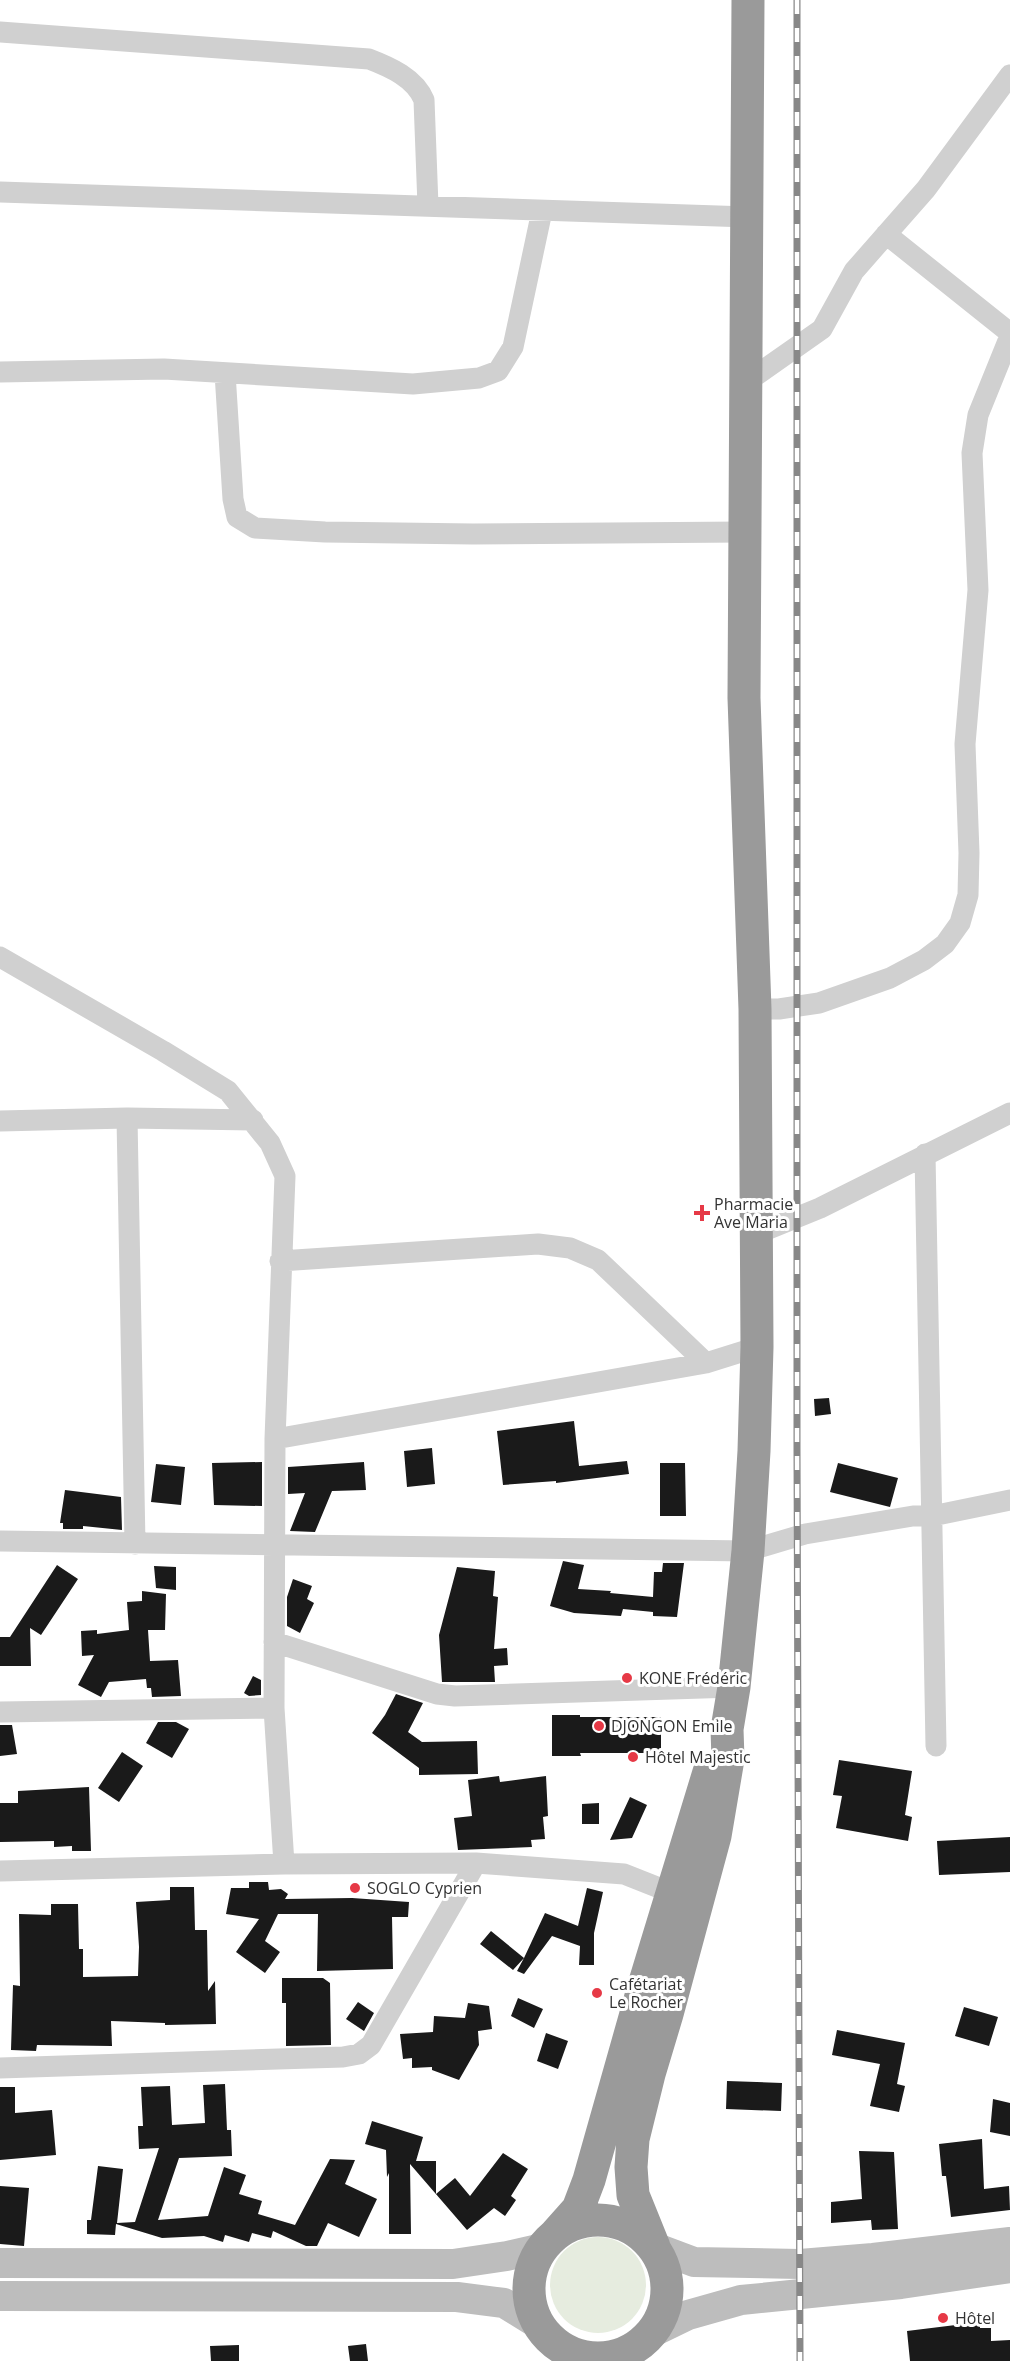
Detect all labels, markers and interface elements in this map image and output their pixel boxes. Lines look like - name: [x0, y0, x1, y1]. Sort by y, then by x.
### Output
- place label: Pharmacie Ave Maria: [714, 1193, 793, 1233]
- marker: Pharmacie Ave Maria: [695, 1206, 709, 1220]
- place label: KONE Frédéric: [639, 1667, 747, 1689]
- marker: KONE Frédéric: [620, 1671, 634, 1685]
- place label: DJONGON Emile: [611, 1715, 732, 1737]
- marker: DJONGON Emile: [592, 1719, 606, 1733]
- place label: Hôtel Majestic: [645, 1746, 751, 1768]
- marker: Hôtel Majestic: [626, 1750, 640, 1764]
- place label: SOGLO Cyprien: [367, 1877, 482, 1899]
- marker: SOGLO Cyprien: [348, 1881, 362, 1895]
- place label: Cafétariat Le Rocher: [609, 1973, 683, 2013]
- marker: Cafétariat Le Rocher: [590, 1986, 604, 2000]
- place label: Hôtel: [955, 2307, 995, 2329]
- marker: Hôtel: [936, 2311, 950, 2325]

